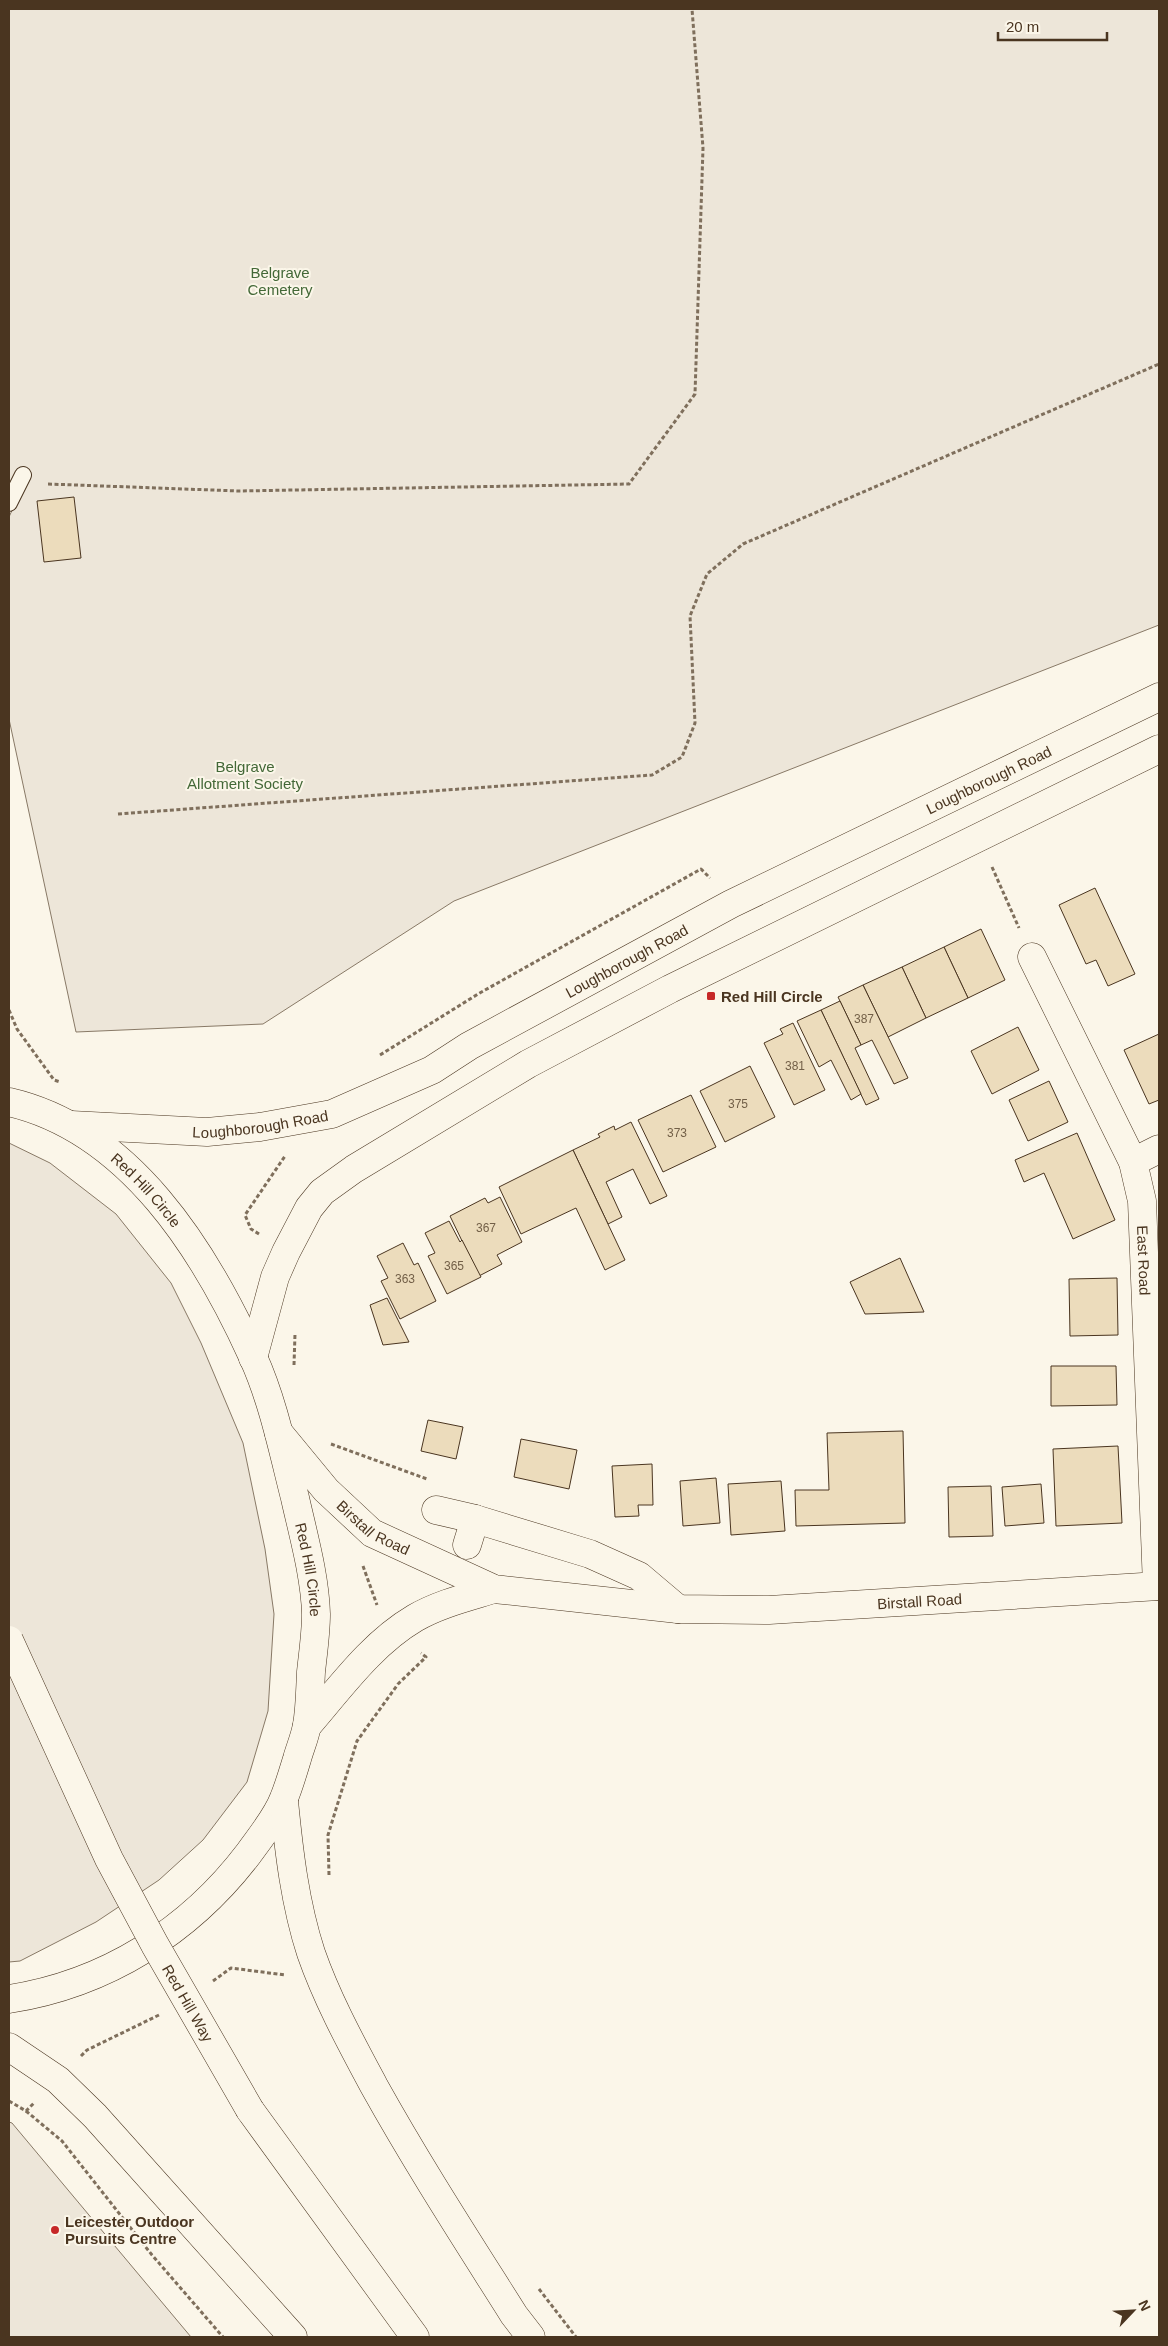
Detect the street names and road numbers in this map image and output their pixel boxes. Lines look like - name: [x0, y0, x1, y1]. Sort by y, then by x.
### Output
- street label: Loughborough Road: [923, 742, 1054, 817]
- street label: Loughborough Road: [562, 921, 691, 1001]
- street label: Loughborough Road: [192, 1106, 329, 1141]
- street label: Red Hill Circle: [108, 1149, 185, 1230]
- street label: East Road: [1134, 1225, 1154, 1296]
- street label: Birstall Road: [334, 1496, 413, 1558]
- street label: Red Hill Circle: [293, 1521, 325, 1617]
- street label: Birstall Road: [877, 1590, 963, 1612]
- street label: Red Hill Way: [159, 1961, 217, 2045]

